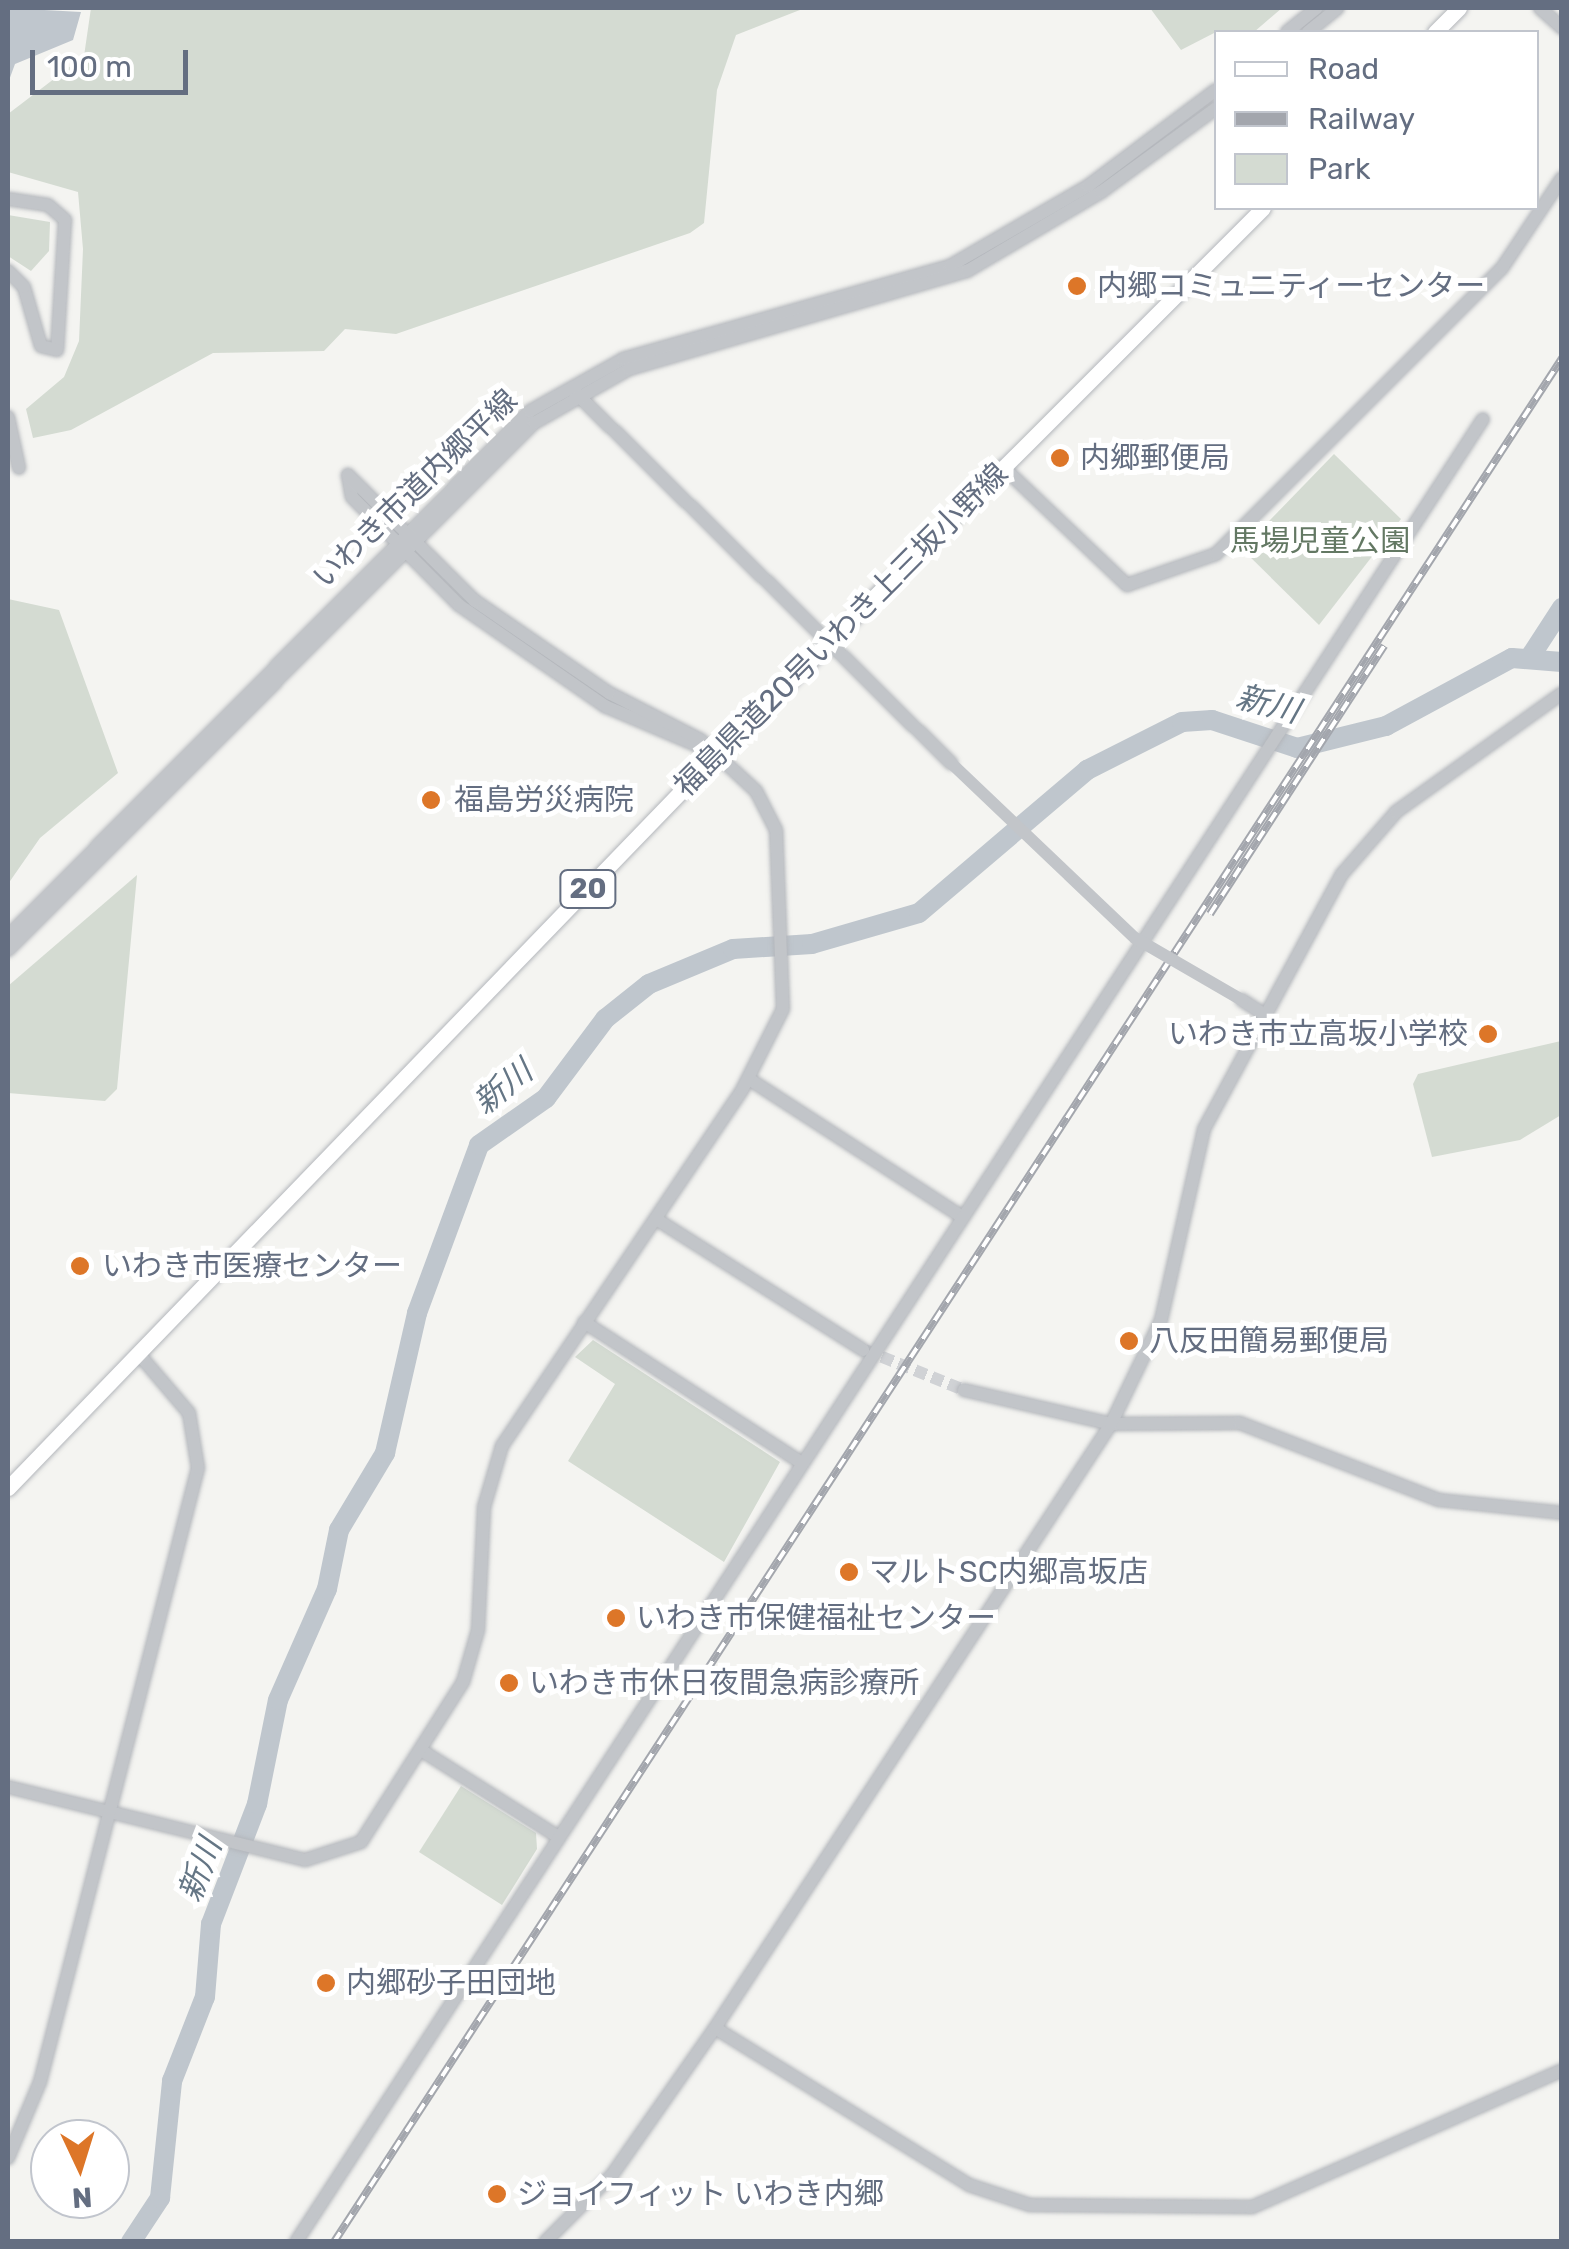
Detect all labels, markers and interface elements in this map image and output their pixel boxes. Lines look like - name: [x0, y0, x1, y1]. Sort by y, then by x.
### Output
- scale bar: [35, 30, 192, 92]
- legend: [1214, 30, 1539, 210]
- text: 100 m: [47, 49, 132, 85]
- text: Road: [1308, 51, 1379, 87]
- text: Railway: [1308, 101, 1415, 137]
- text: Park: [1308, 151, 1370, 187]
- place label: 内郷コミュニティーセンター: [1097, 268, 1487, 304]
- marker: 内郷コミュニティーセンター: [1066, 275, 1088, 297]
- street label: いわき市道内郷平線: [305, 382, 525, 596]
- place label: 内郷郵便局: [1080, 440, 1230, 476]
- marker: 内郷郵便局: [1049, 447, 1071, 469]
- street label: 福島県道20号いわき上三坂小野線: [667, 456, 1015, 804]
- park label: 馬場児童公園: [1230, 523, 1410, 559]
- water label: 新川: [1232, 677, 1304, 731]
- place label: 福島労災病院: [454, 782, 634, 818]
- marker: 福島労災病院: [418, 787, 444, 813]
- road number: 20: [558, 866, 618, 912]
- place label: いわき市立高坂小学校: [1168, 1016, 1468, 1052]
- marker: いわき市立高坂小学校: [1477, 1023, 1499, 1045]
- water label: 新川: [466, 1052, 540, 1122]
- place label: いわき市医療センター: [102, 1248, 402, 1284]
- marker: いわき市医療センター: [67, 1253, 93, 1279]
- place label: 八反田簡易郵便局: [1149, 1323, 1389, 1359]
- marker: 八反田簡易郵便局: [1118, 1330, 1140, 1352]
- place label: マルトSC内郷高坂店: [869, 1554, 1148, 1590]
- marker: マルトSC内郷高坂店: [838, 1561, 860, 1583]
- place label: いわき市保健福祉センター: [636, 1600, 996, 1636]
- marker: いわき市保健福祉センター: [605, 1607, 627, 1629]
- place label: いわき市休日夜間急病診療所: [529, 1665, 919, 1701]
- marker: いわき市休日夜間急病診療所: [498, 1672, 520, 1694]
- water label: 新川: [171, 1833, 229, 1907]
- place label: 内郷砂子田団地: [346, 1965, 556, 2001]
- marker: 内郷砂子田団地: [315, 1972, 337, 1994]
- north arrow: [30, 2119, 130, 2219]
- place label: ジョイフィット いわき内郷: [517, 2176, 884, 2212]
- text: N: [71, 2180, 93, 2215]
- marker: ジョイフィット いわき内郷: [486, 2183, 508, 2205]

